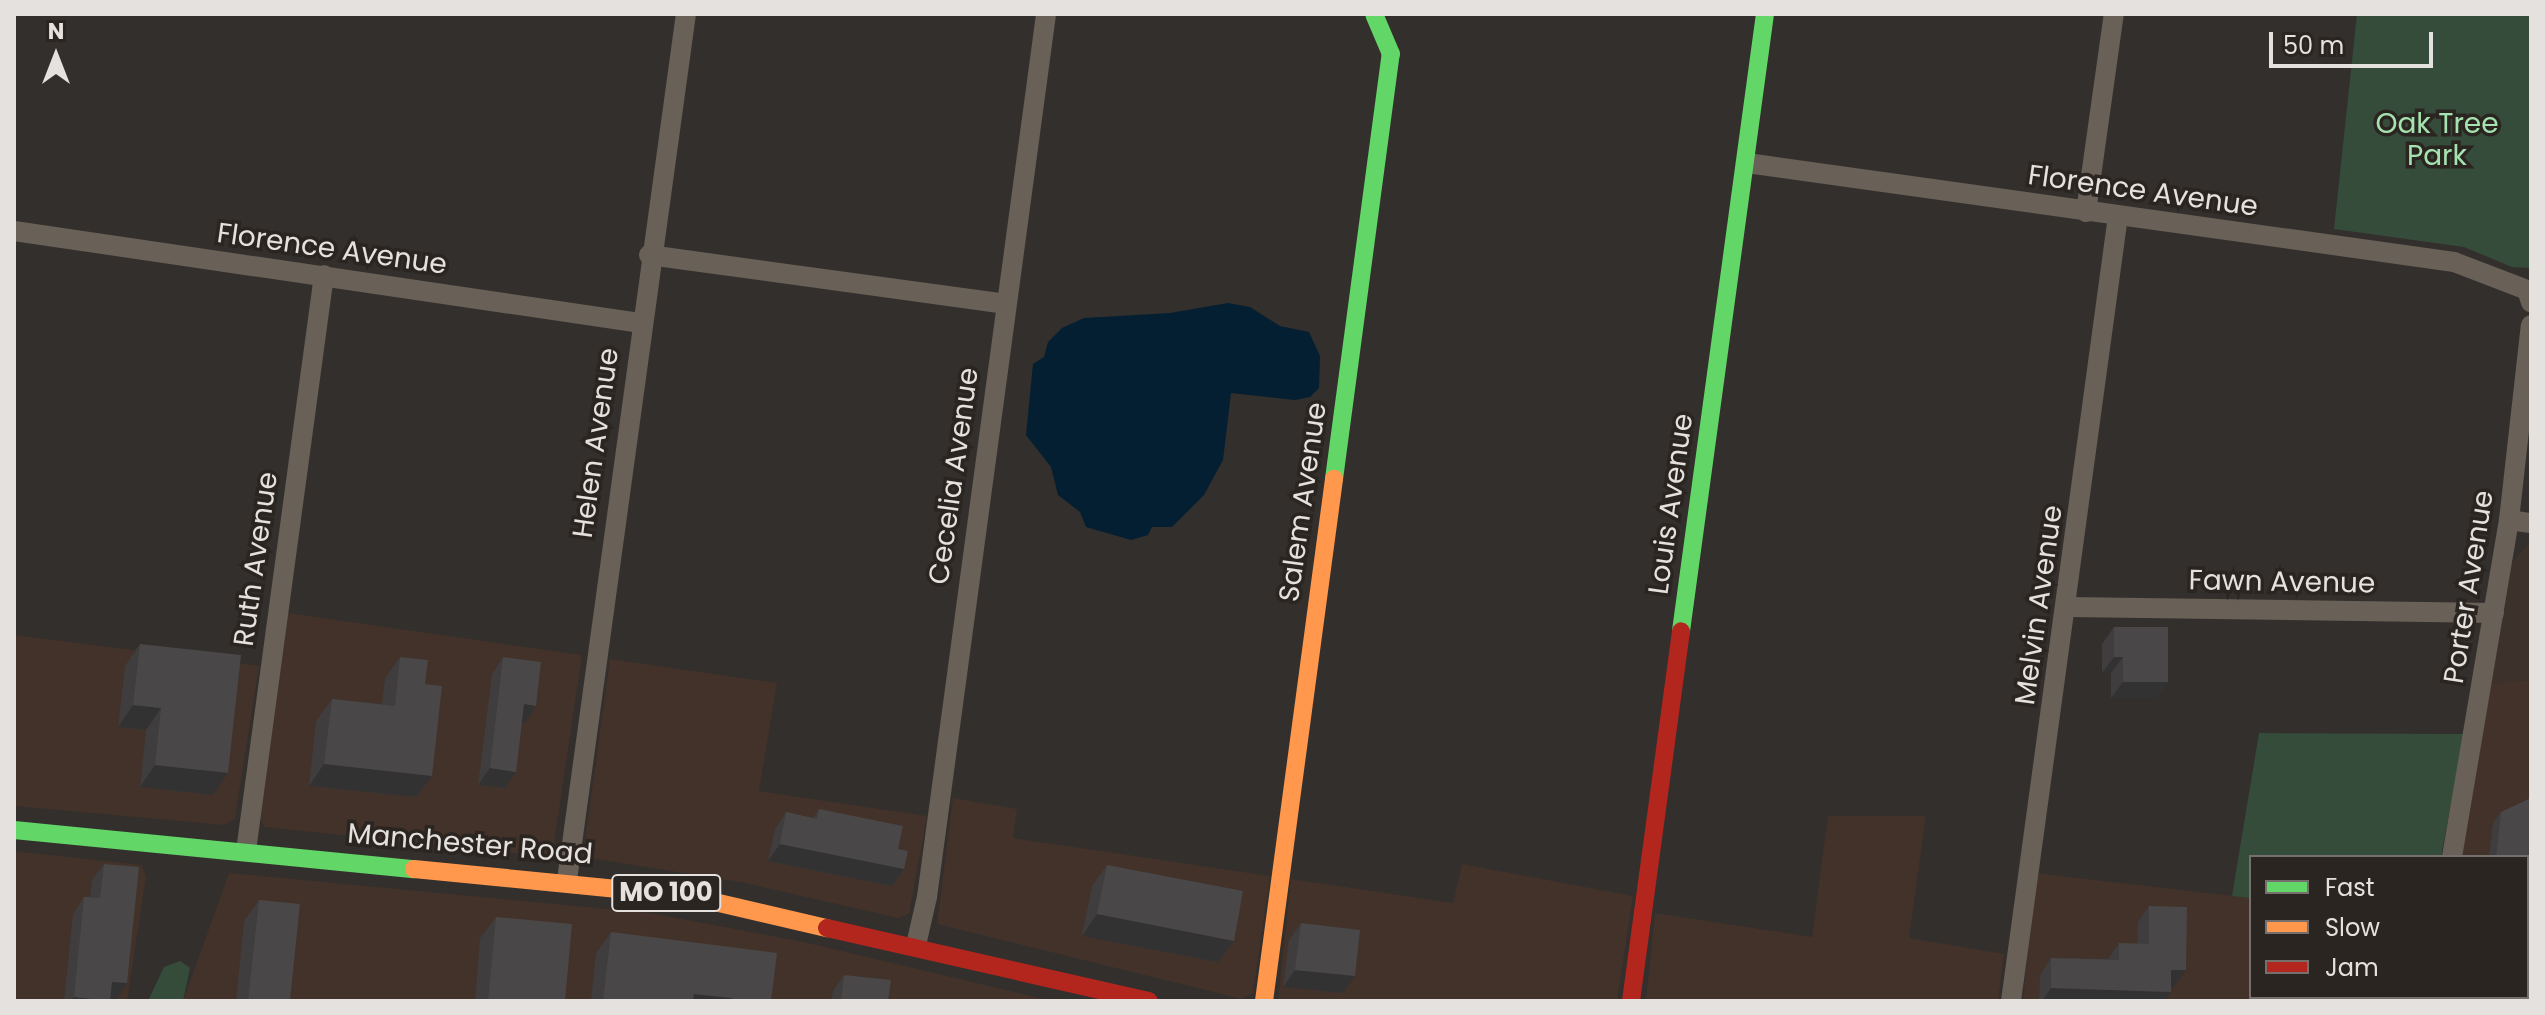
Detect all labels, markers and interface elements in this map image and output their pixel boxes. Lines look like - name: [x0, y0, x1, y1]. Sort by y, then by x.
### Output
- north arrow: [16, 16, 96, 96]
- text: N: [48, 16, 64, 47]
- scale bar: [2273, 16, 2437, 66]
- text: 50 m: [2283, 29, 2344, 62]
- park label: Oak Tree Park: [2375, 107, 2499, 173]
- street label: Florence Avenue: [2026, 158, 2260, 224]
- street label: Florence Avenue: [215, 216, 449, 282]
- street label: Helen Avenue: [566, 346, 626, 540]
- street label: Cecelia Avenue: [922, 365, 986, 587]
- street label: Salem Avenue: [1272, 400, 1334, 604]
- street label: Louis Avenue: [1642, 412, 1700, 596]
- street label: Ruth Avenue: [227, 470, 285, 648]
- street label: Porter Avenue: [2437, 488, 2501, 686]
- street label: Melvin Avenue: [2008, 503, 2070, 707]
- street label: Fawn Avenue: [2188, 564, 2376, 600]
- street label: Manchester Road: [346, 817, 594, 871]
- legend: [2249, 855, 2529, 999]
- road number: MO 100: [610, 871, 722, 915]
- text: Fast: [2325, 871, 2375, 904]
- text: Slow: [2325, 911, 2380, 944]
- text: Jam: [2325, 951, 2379, 984]

